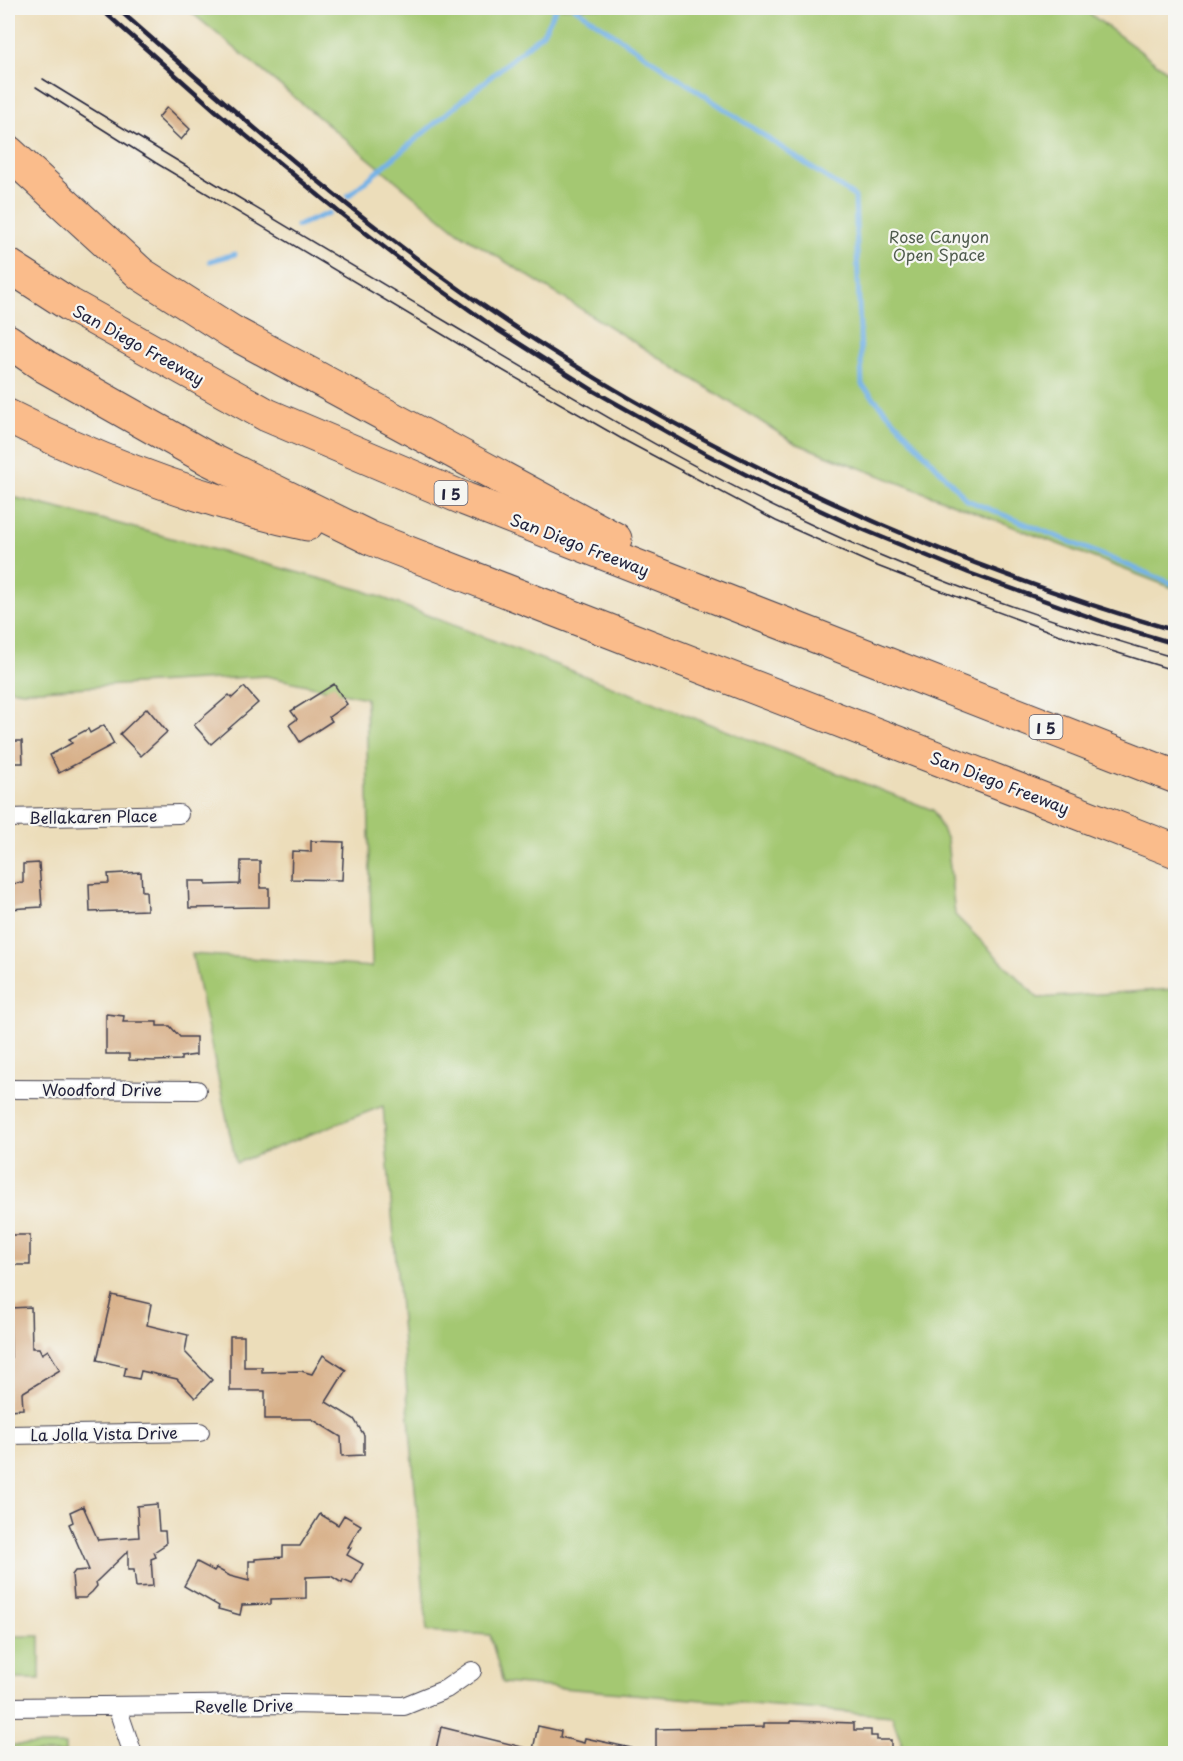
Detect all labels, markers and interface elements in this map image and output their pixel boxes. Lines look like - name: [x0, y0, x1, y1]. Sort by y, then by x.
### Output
- park label: Rose Canyon Open Space: [889, 224, 989, 266]
- street label: San Diego Freeway: [69, 298, 209, 390]
- road number: I 5: [434, 481, 468, 505]
- street label: San Diego Freeway: [507, 506, 653, 582]
- road number: I 5: [1030, 715, 1062, 739]
- street label: San Diego Freeway: [927, 744, 1073, 820]
- street label: Bellakaren Place: [28, 803, 158, 829]
- street label: Woodford Drive: [42, 1077, 162, 1101]
- street label: La Jolla Vista Drive: [30, 1420, 178, 1446]
- street label: Revelle Drive: [194, 1692, 294, 1718]

